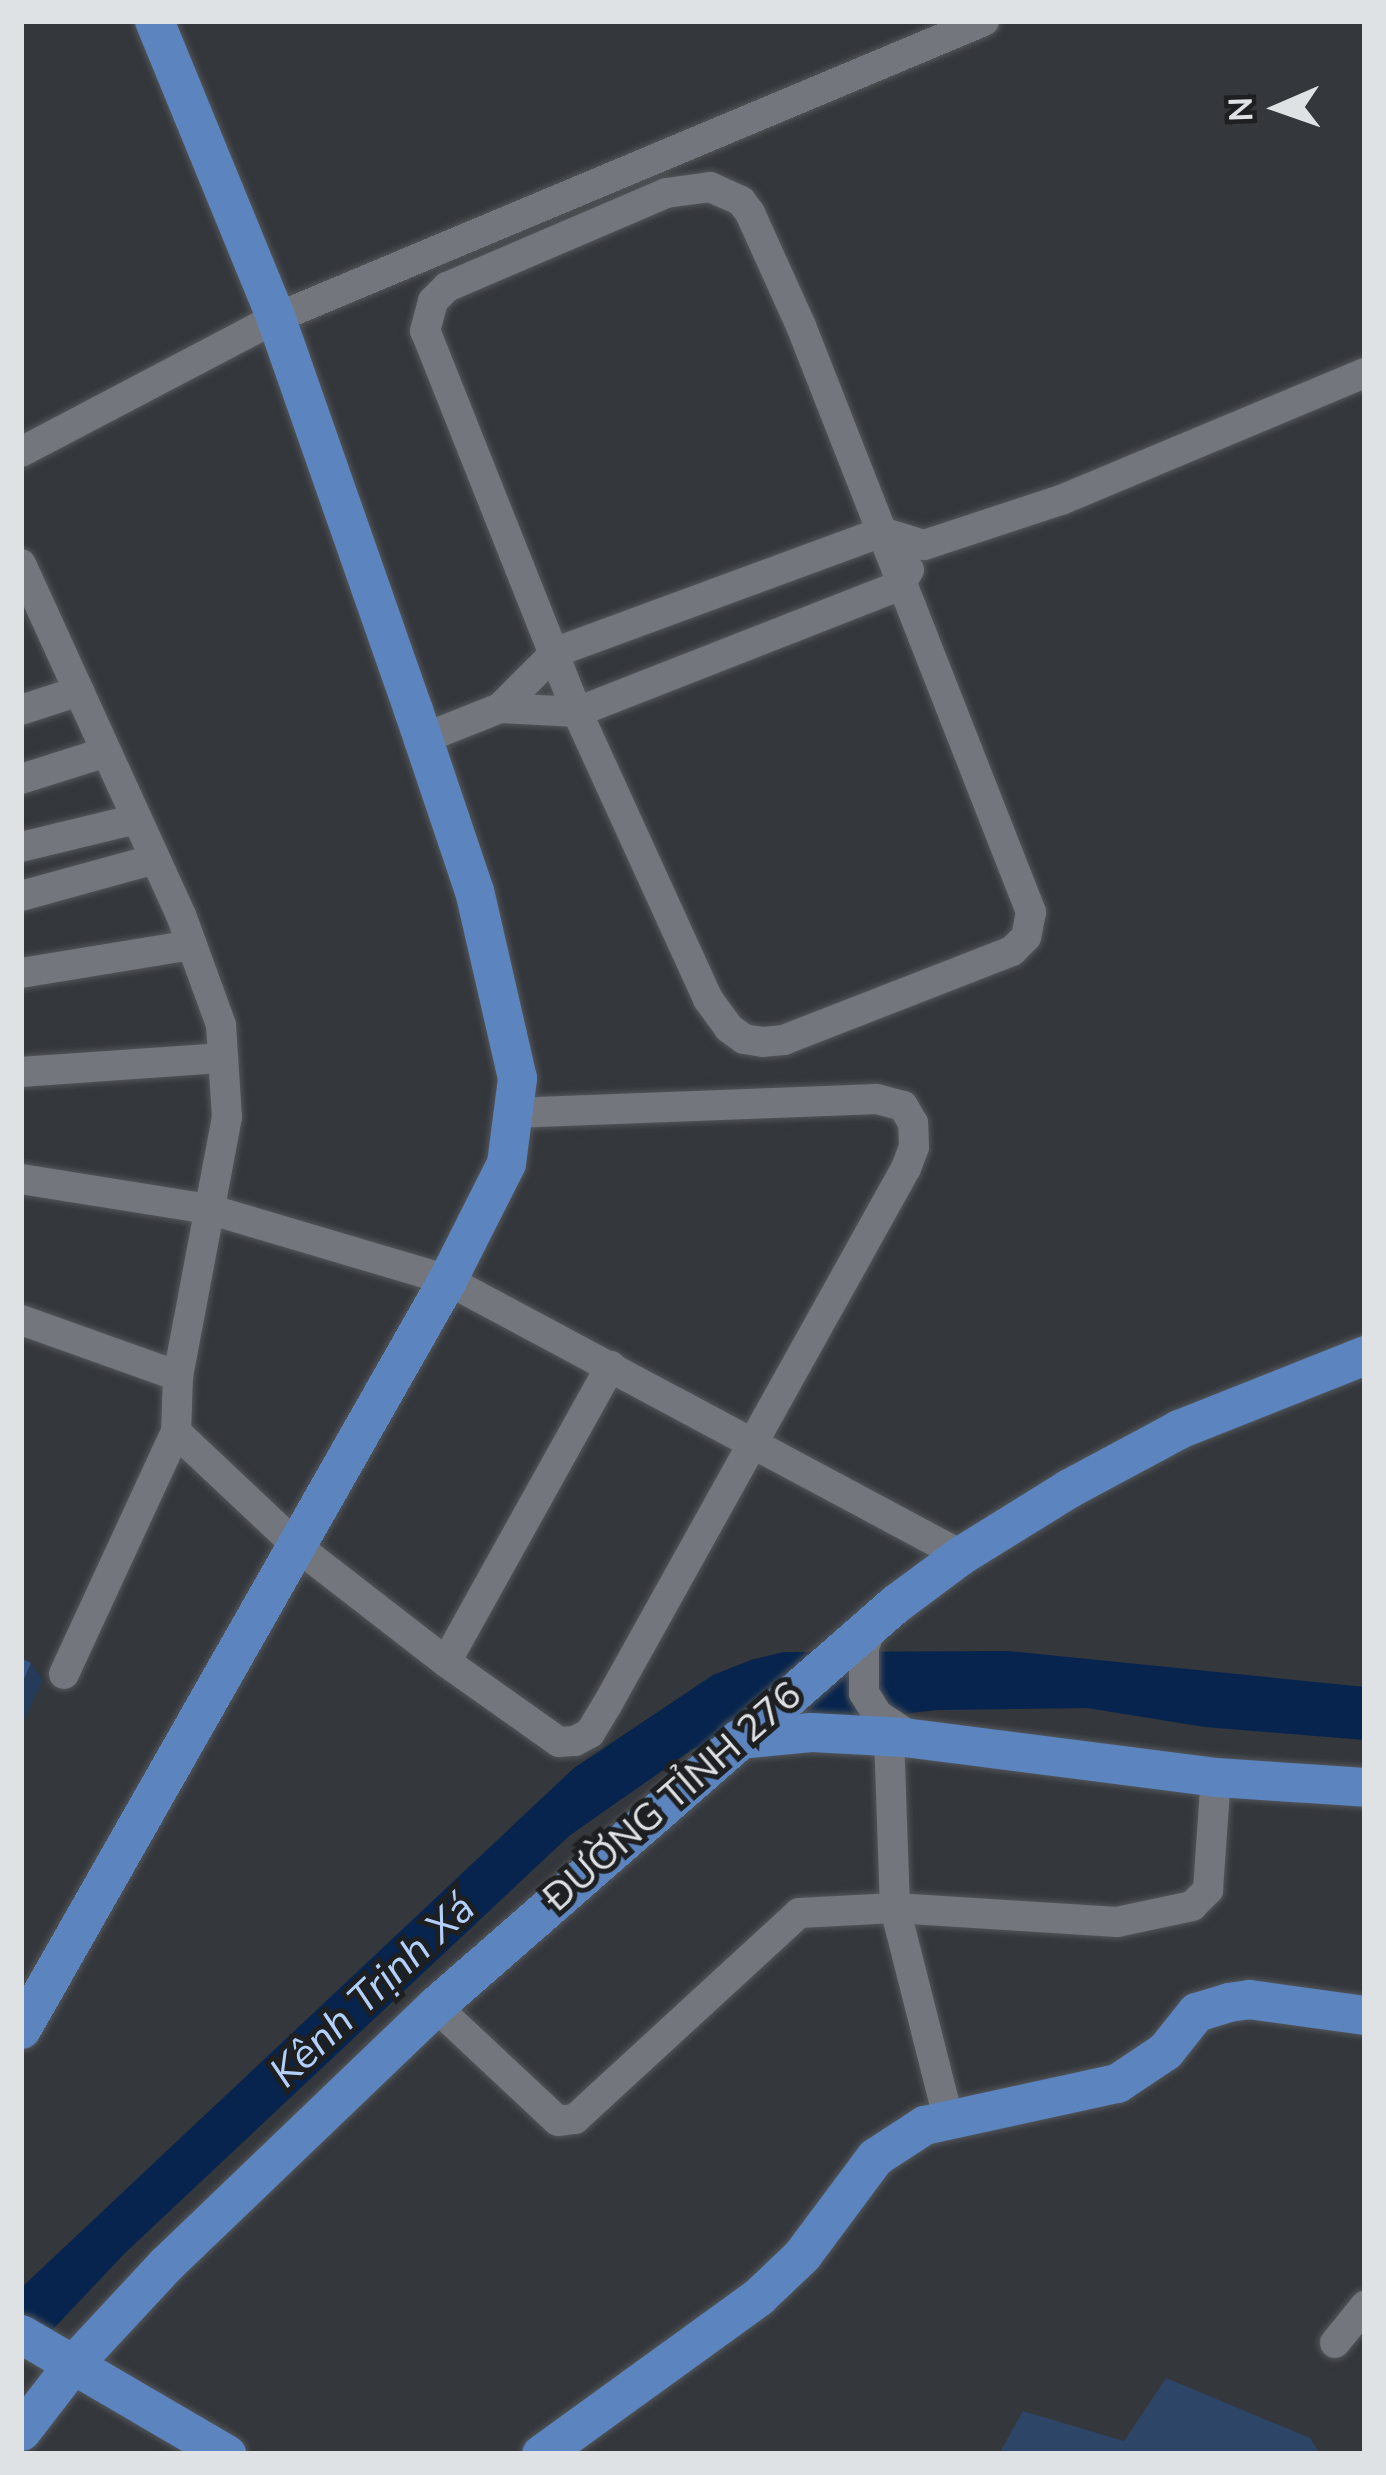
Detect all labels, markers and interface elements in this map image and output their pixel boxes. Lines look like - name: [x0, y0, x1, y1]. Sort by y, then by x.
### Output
- north arrow: [1218, 48, 1338, 168]
- text: N: [1219, 96, 1264, 122]
- street label: ĐƯỜNG TỈNH 276: [534, 1672, 812, 1922]
- water label: Kênh Trịnh Xá: [260, 1883, 486, 2099]

